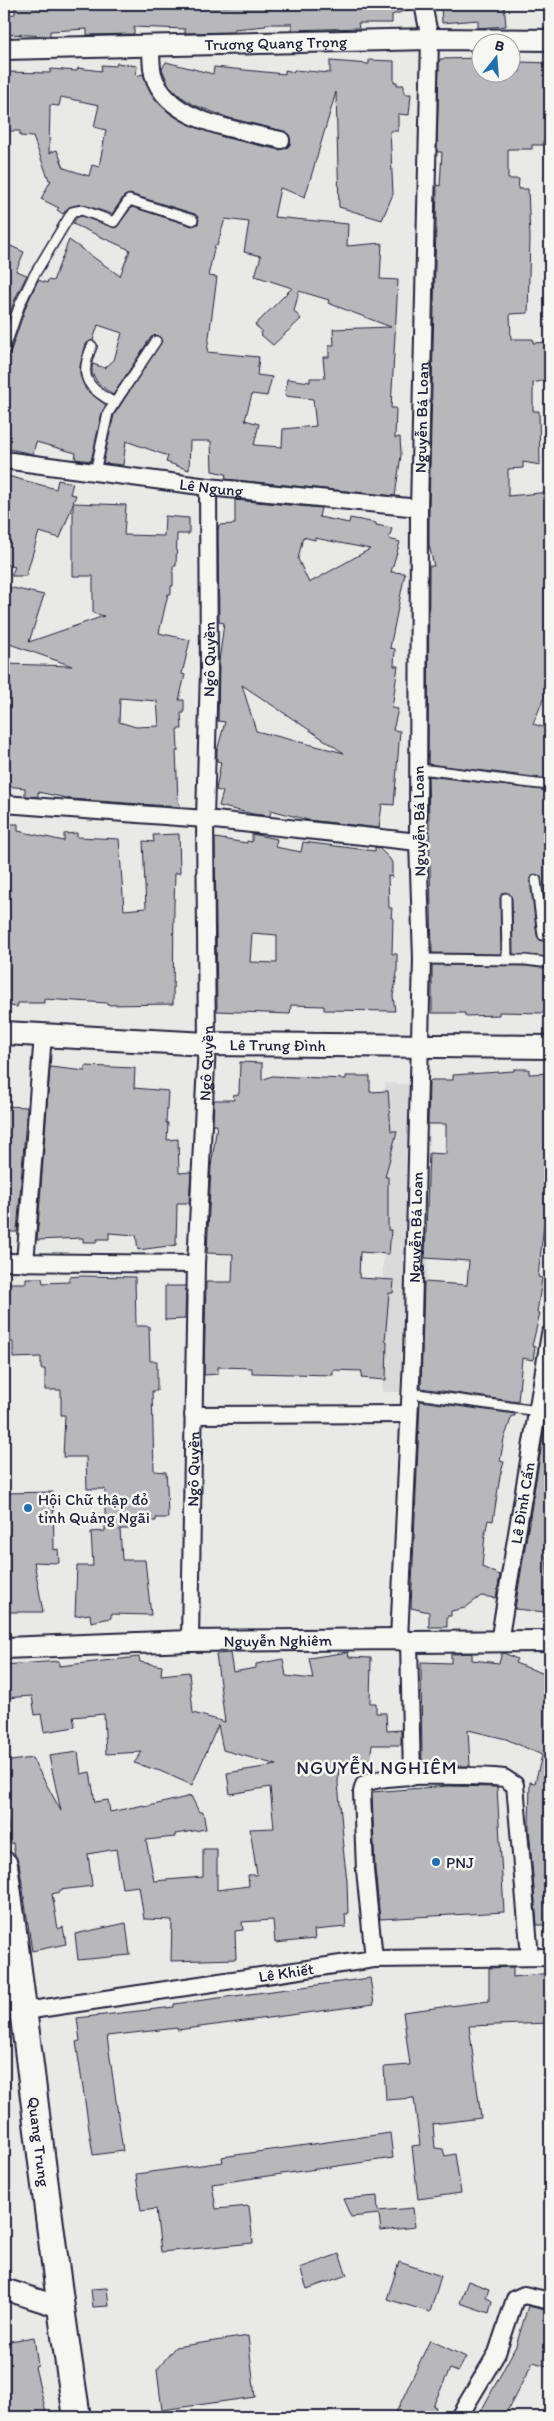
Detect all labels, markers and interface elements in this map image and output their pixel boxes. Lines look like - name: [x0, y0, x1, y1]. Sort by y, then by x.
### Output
- street label: Trương Quang Trọng: [205, 31, 348, 54]
- north arrow: [472, 32, 522, 82]
- text: B: [493, 37, 506, 55]
- street label: Nguyễn Bá Loan: [410, 362, 432, 473]
- street label: Lê Ngung: [178, 474, 245, 500]
- street label: Ngô Quyền: [199, 622, 218, 697]
- street label: Nguyễn Bá Loan: [409, 765, 429, 877]
- street label: Ngô Quyền: [195, 1025, 217, 1101]
- street label: Lê Trung Đình: [230, 1035, 326, 1055]
- street label: Nguyễn Bá Loan: [404, 1172, 426, 1283]
- street label: Ngô Quyền: [183, 1431, 203, 1507]
- street label: Lê Đình Cẩn: [506, 1460, 538, 1545]
- place label: Hội Chữ thập đỏ tỉnh Quảng Ngãi: [38, 1490, 150, 1527]
- marker: Hội Chữ thập đỏ tỉnh Quảng Ngãi: [22, 1502, 34, 1514]
- street label: Nguyễn Nghiêm: [224, 1630, 333, 1650]
- district label: NGUYỄN NGHIÊM: [296, 1756, 458, 1779]
- place label: PNJ: [446, 1853, 474, 1872]
- marker: PNJ: [430, 1856, 442, 1868]
- street label: Lê Khiết: [257, 1959, 315, 1986]
- street label: Quang Trung: [24, 2096, 55, 2189]

